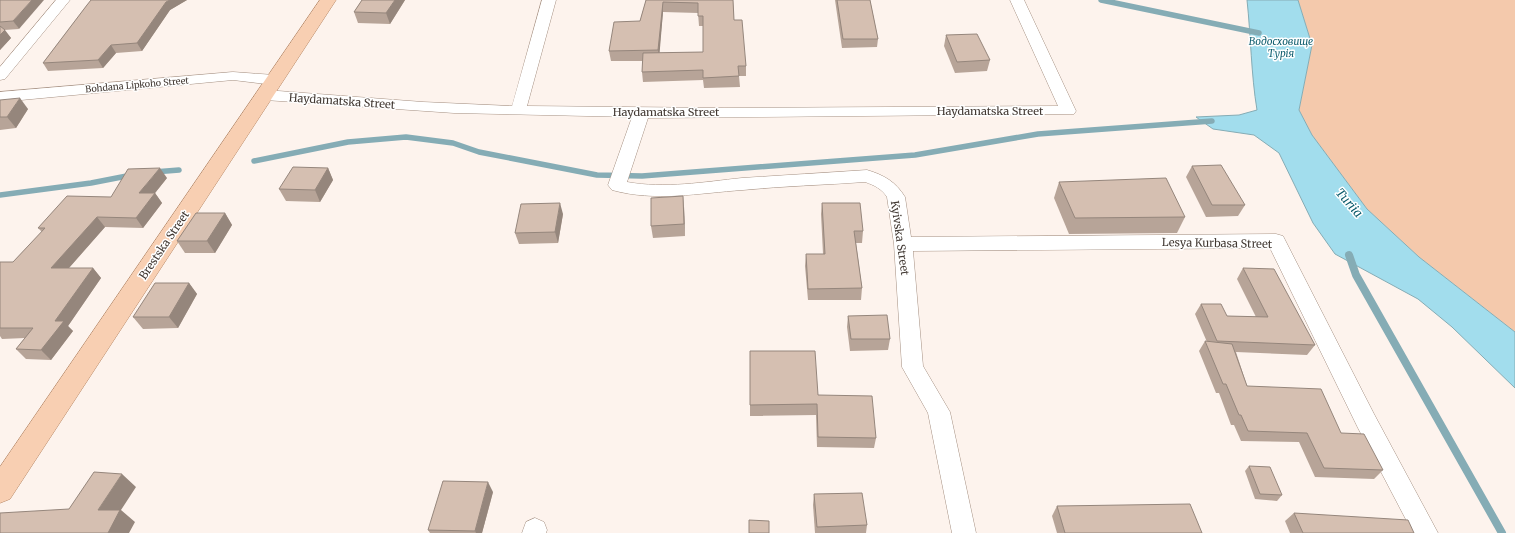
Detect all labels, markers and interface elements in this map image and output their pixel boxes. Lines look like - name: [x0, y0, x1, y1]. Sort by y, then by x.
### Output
- water label: Водосховище Турія: [1249, 35, 1313, 60]
- street label: Bohdana Lipkoho Street: [85, 74, 190, 95]
- street label: Haydamatska Street: [288, 90, 396, 112]
- street label: Haydamatska Street: [937, 104, 1044, 118]
- street label: Haydamatska Street: [613, 105, 720, 119]
- water label: Turiia: [1333, 185, 1366, 220]
- street label: Kyivska Street: [888, 200, 912, 277]
- street label: Brestska Street: [136, 207, 192, 282]
- street label: Lesya Kurbasa Street: [1162, 235, 1273, 251]

